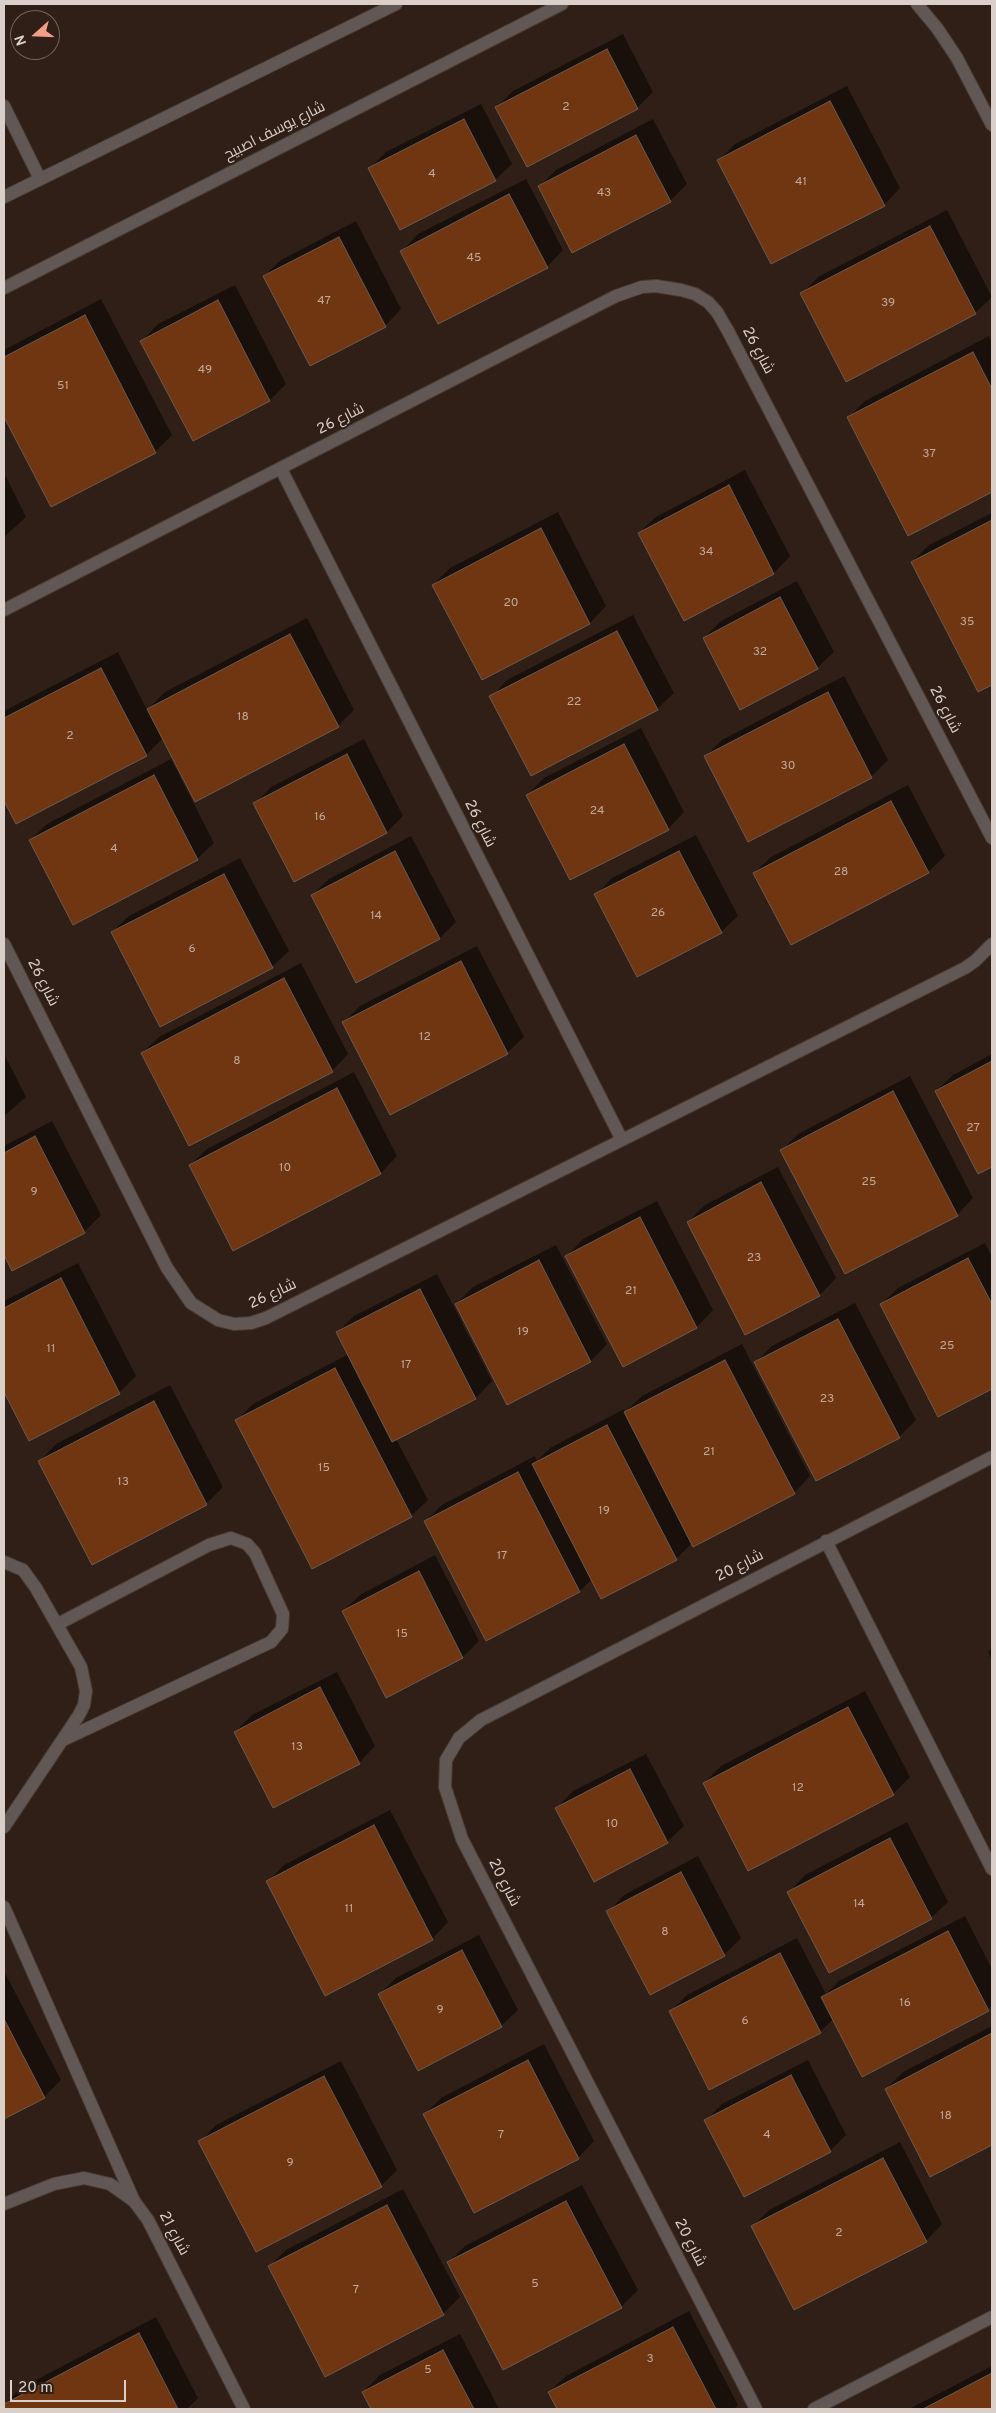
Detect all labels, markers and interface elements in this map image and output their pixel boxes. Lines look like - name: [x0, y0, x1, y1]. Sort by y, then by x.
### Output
- north arrow: [10, 10, 60, 60]
- text: N: [12, 32, 31, 48]
- street label: شارع يوسف اصبيح: [221, 99, 329, 165]
- house number: 2: [562, 101, 570, 115]
- house number: 4: [428, 168, 436, 182]
- house number: 41: [795, 176, 807, 190]
- house number: 43: [597, 187, 611, 201]
- house number: 45: [467, 252, 481, 266]
- house number: 47: [317, 295, 331, 309]
- house number: 39: [881, 297, 895, 311]
- street label: شارع 26: [737, 324, 777, 378]
- house number: 49: [198, 364, 212, 378]
- house number: 51: [57, 380, 69, 394]
- street label: شارع 26: [314, 400, 368, 440]
- house number: 37: [922, 448, 936, 462]
- house number: 34: [699, 546, 713, 560]
- house number: 20: [503, 597, 519, 611]
- house number: 35: [960, 616, 974, 630]
- house number: 32: [753, 646, 767, 660]
- street label: شارع 26: [924, 683, 964, 737]
- house number: 22: [567, 696, 581, 710]
- house number: 18: [237, 711, 249, 725]
- house number: 2: [66, 730, 74, 744]
- house number: 30: [781, 760, 795, 774]
- street label: شارع 26: [459, 797, 499, 851]
- house number: 24: [590, 805, 604, 819]
- house number: 16: [314, 811, 326, 825]
- house number: 4: [110, 843, 118, 857]
- house number: 28: [834, 866, 848, 880]
- house number: 26: [651, 907, 665, 921]
- house number: 14: [370, 910, 382, 924]
- house number: 6: [188, 943, 196, 957]
- street label: شارع 26: [22, 956, 62, 1010]
- house number: 12: [419, 1031, 431, 1045]
- house number: 8: [233, 1055, 241, 1069]
- house number: 27: [966, 1122, 980, 1136]
- house number: 10: [279, 1162, 291, 1176]
- house number: 25: [862, 1176, 876, 1190]
- house number: 9: [30, 1186, 38, 1200]
- house number: 23: [747, 1252, 761, 1266]
- street label: شارع 26: [246, 1276, 300, 1314]
- house number: 21: [625, 1285, 637, 1299]
- house number: 19: [517, 1326, 529, 1340]
- house number: 25: [940, 1340, 954, 1354]
- house number: 11: [47, 1343, 55, 1357]
- house number: 17: [401, 1359, 411, 1373]
- house number: 23: [820, 1393, 834, 1407]
- house number: 21: [703, 1446, 715, 1460]
- house number: 15: [318, 1462, 330, 1476]
- house number: 13: [117, 1476, 129, 1490]
- house number: 19: [598, 1505, 610, 1519]
- street label: شارع 20: [713, 1547, 767, 1587]
- house number: 17: [497, 1550, 507, 1564]
- house number: 15: [396, 1628, 408, 1642]
- house number: 13: [291, 1741, 303, 1755]
- house number: 12: [792, 1782, 804, 1796]
- house number: 10: [606, 1818, 618, 1832]
- street label: شارع 20: [483, 1856, 523, 1910]
- house number: 14: [853, 1898, 865, 1912]
- house number: 11: [345, 1903, 353, 1917]
- house number: 8: [661, 1926, 669, 1940]
- house number: 16: [899, 1997, 911, 2011]
- house number: 9: [436, 2004, 444, 2018]
- house number: 6: [741, 2015, 749, 2029]
- house number: 18: [940, 2110, 952, 2124]
- house number: 7: [498, 2129, 504, 2143]
- house number: 4: [763, 2129, 771, 2143]
- house number: 9: [286, 2157, 294, 2171]
- street label: شارع 21: [154, 2209, 192, 2259]
- street label: شارع 20: [669, 2216, 709, 2270]
- house number: 2: [835, 2227, 843, 2241]
- house number: 5: [531, 2278, 539, 2292]
- house number: 7: [353, 2284, 359, 2298]
- house number: 3: [646, 2353, 654, 2367]
- house number: 5: [424, 2364, 432, 2378]
- scale bar: [12, 2370, 129, 2402]
- text: 20 m: [18, 2379, 53, 2398]

